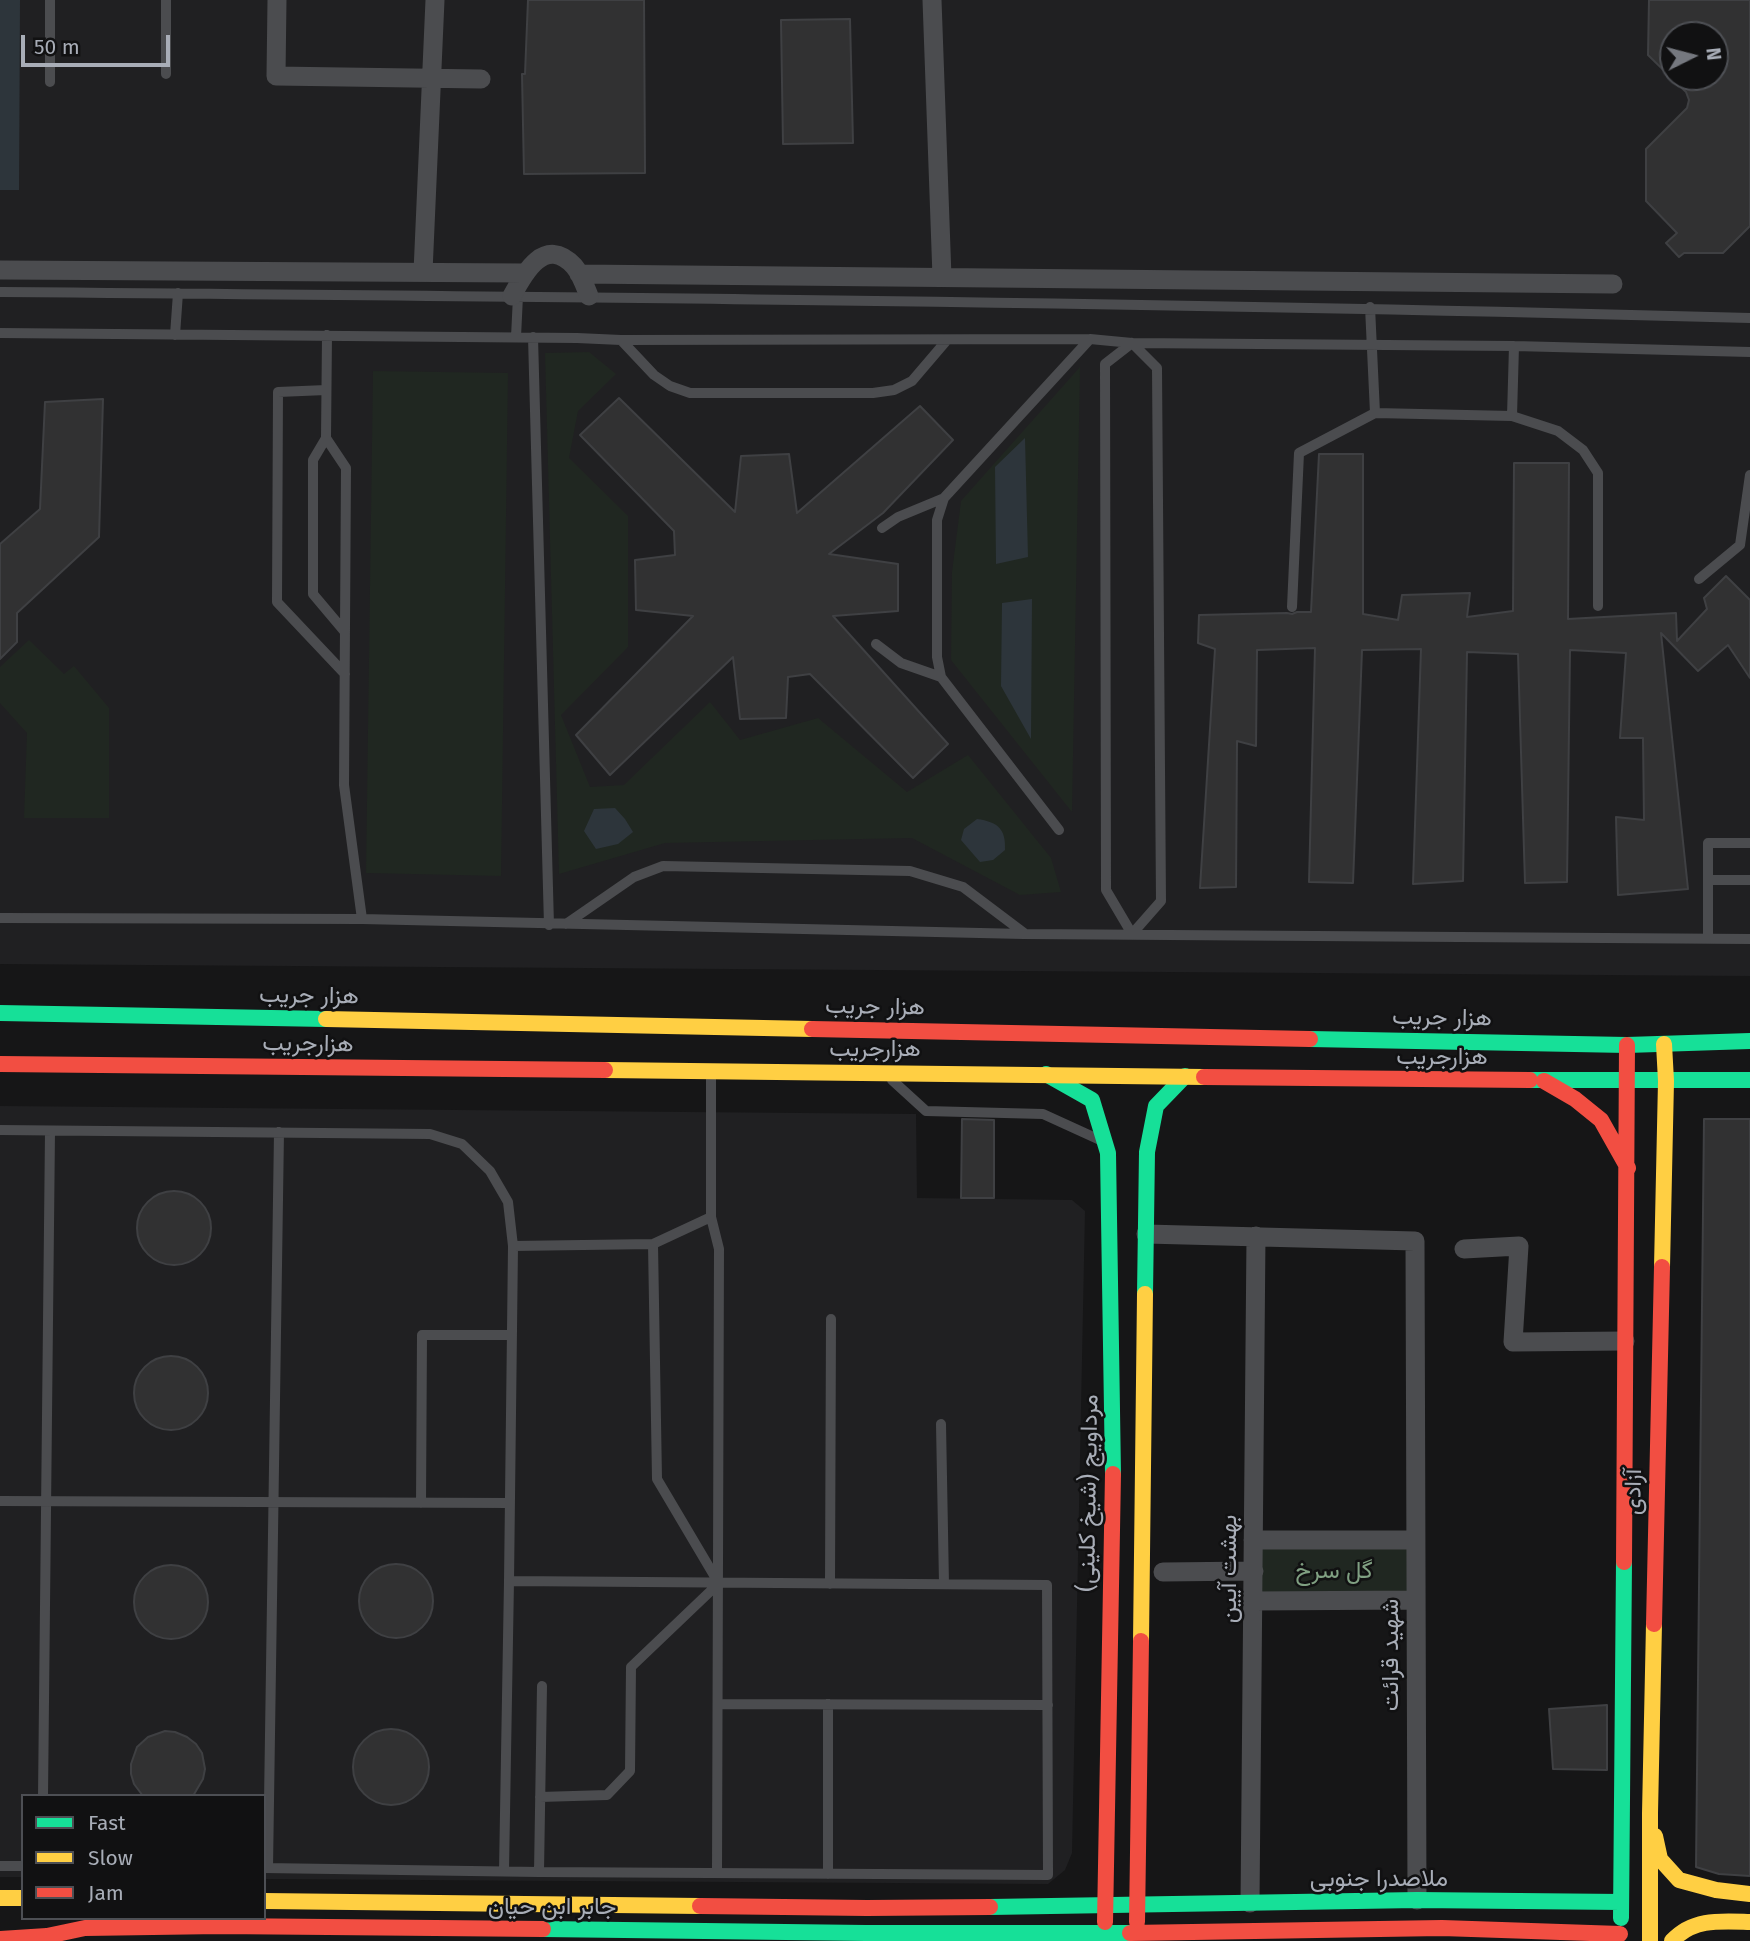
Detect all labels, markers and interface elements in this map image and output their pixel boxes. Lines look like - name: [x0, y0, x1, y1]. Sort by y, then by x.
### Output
- scale bar: [24, 21, 173, 65]
- north arrow: [1659, 21, 1729, 91]
- text: 50 m: [34, 34, 80, 60]
- text: N: [1701, 46, 1725, 61]
- street label: هزار جریب: [259, 981, 359, 1011]
- street label: هزار جریب: [825, 992, 925, 1022]
- street label: هزار جریب: [1392, 1003, 1492, 1033]
- street label: هزارجریب: [262, 1029, 354, 1059]
- street label: هزارجریب: [829, 1035, 921, 1063]
- street label: هزارجریب: [1396, 1043, 1488, 1071]
- street label: مرداویج (شیخ کلینی): [1073, 1394, 1105, 1592]
- street label: آزادی: [1619, 1469, 1649, 1515]
- street label: بهشت آیین: [1215, 1515, 1243, 1623]
- park label: گل سرخ: [1295, 1557, 1373, 1585]
- street label: شهید قرائت: [1377, 1599, 1405, 1711]
- legend: [21, 1794, 266, 1920]
- text: Fast: [88, 1810, 126, 1836]
- text: Slow: [88, 1845, 133, 1871]
- street label: ملاصدرا جنوبی: [1310, 1865, 1448, 1893]
- text: Jam: [88, 1880, 124, 1906]
- street label: جابر ابن حیان: [488, 1893, 616, 1921]

